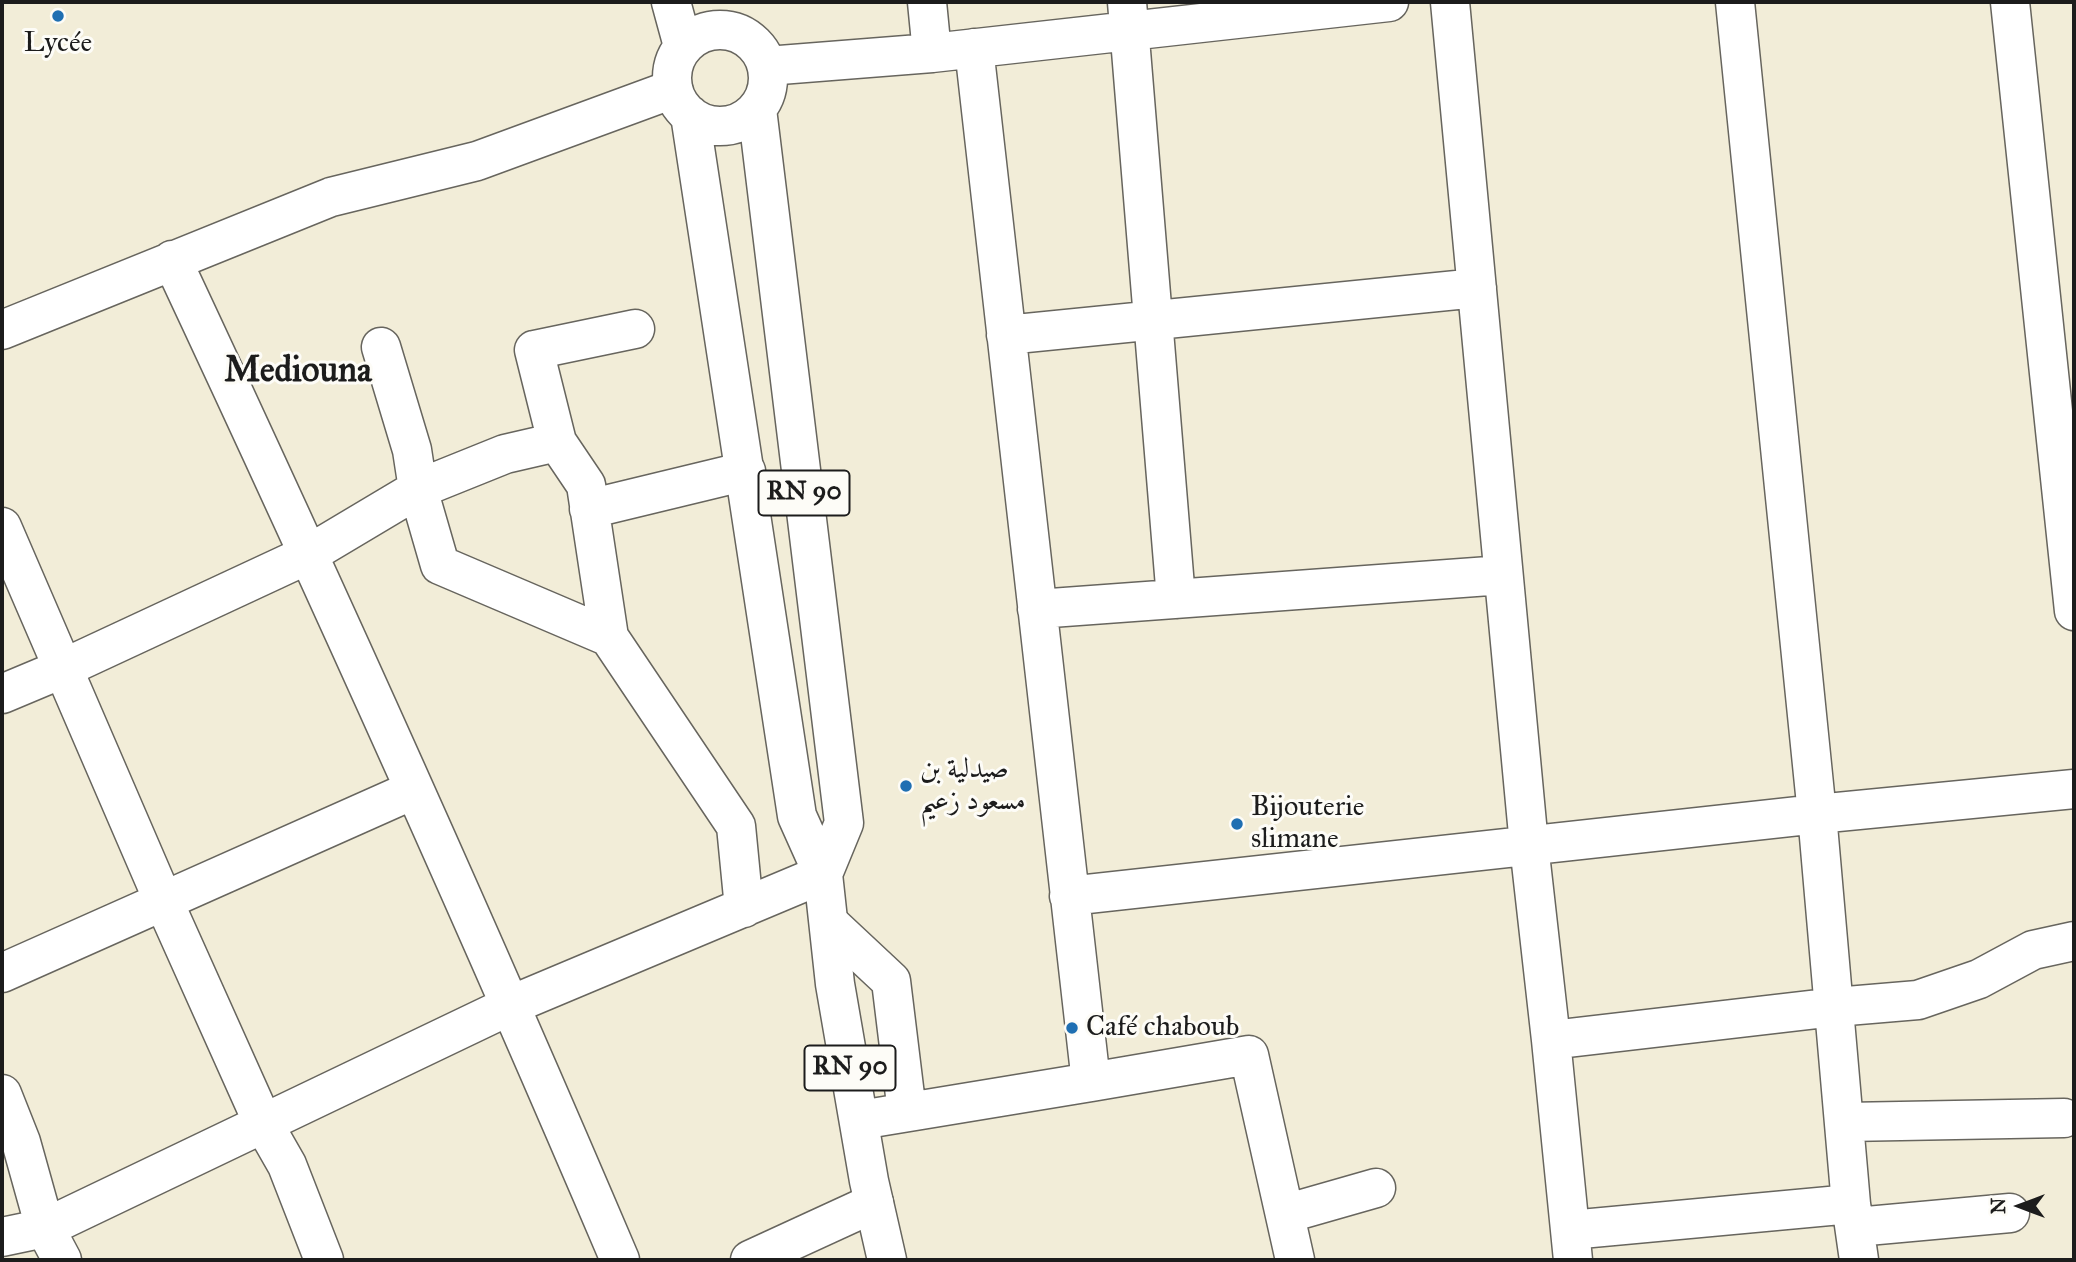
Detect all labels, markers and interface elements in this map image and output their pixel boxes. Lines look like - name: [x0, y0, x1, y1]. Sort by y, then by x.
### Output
- marker: Lycée: [50, 8, 66, 24]
- place label: Lycée: [24, 27, 92, 61]
- district label: Mediouna: [224, 351, 372, 393]
- road number: RN 90: [758, 471, 850, 516]
- place label: صيدلية بن مسعود زعيم: [920, 753, 1026, 819]
- marker: صيدلية بن مسعود زعيم: [898, 778, 914, 794]
- place label: Bijouterie slimane: [1251, 791, 1364, 857]
- marker: Bijouterie slimane: [1229, 816, 1245, 832]
- place label: Café chaboub: [1086, 1011, 1239, 1045]
- marker: Café chaboub: [1064, 1020, 1080, 1036]
- road number: RN 90: [804, 1046, 896, 1091]
- north arrow: [1985, 1171, 2055, 1241]
- text: N: [1987, 1198, 2010, 1214]

